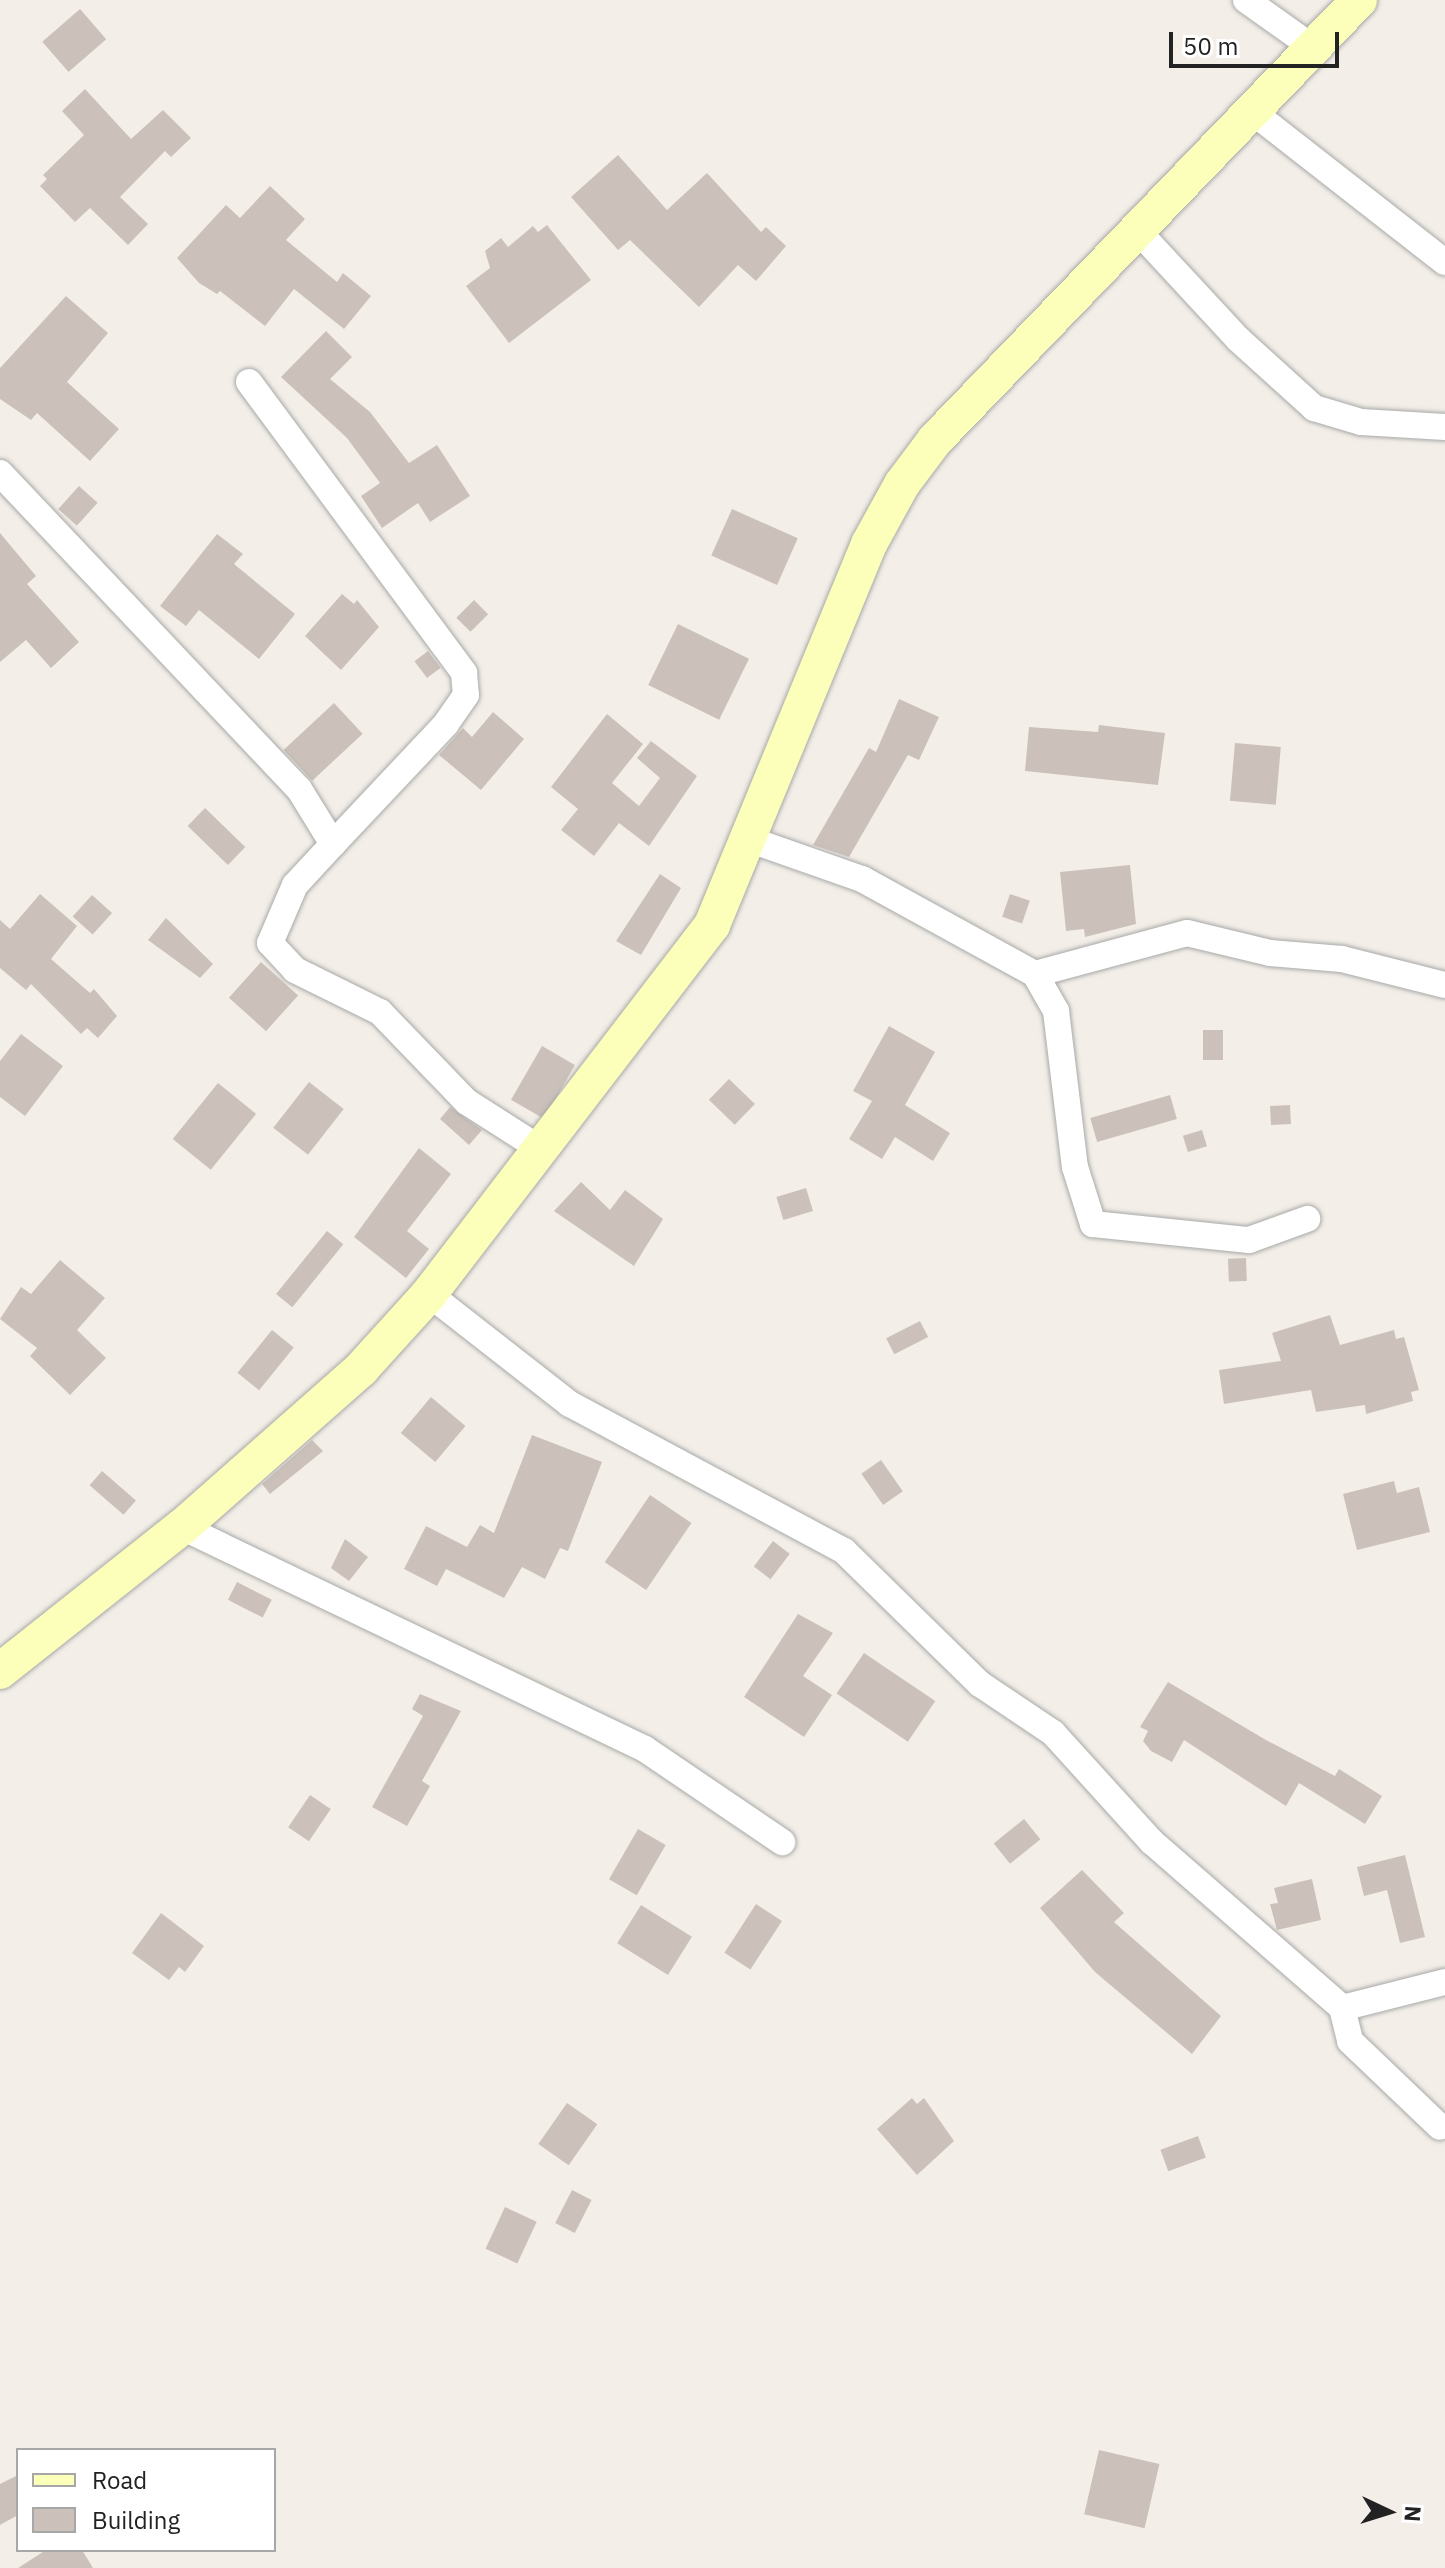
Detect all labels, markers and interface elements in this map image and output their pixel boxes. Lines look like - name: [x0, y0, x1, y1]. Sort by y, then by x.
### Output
- scale bar: [1173, 16, 1343, 66]
- text: 50 m: [1183, 30, 1238, 62]
- legend: [16, 2448, 276, 2552]
- text: Road: [92, 2464, 147, 2496]
- north arrow: [1349, 2472, 1429, 2552]
- text: Building: [92, 2504, 180, 2536]
- text: N: [1398, 2505, 1428, 2523]

